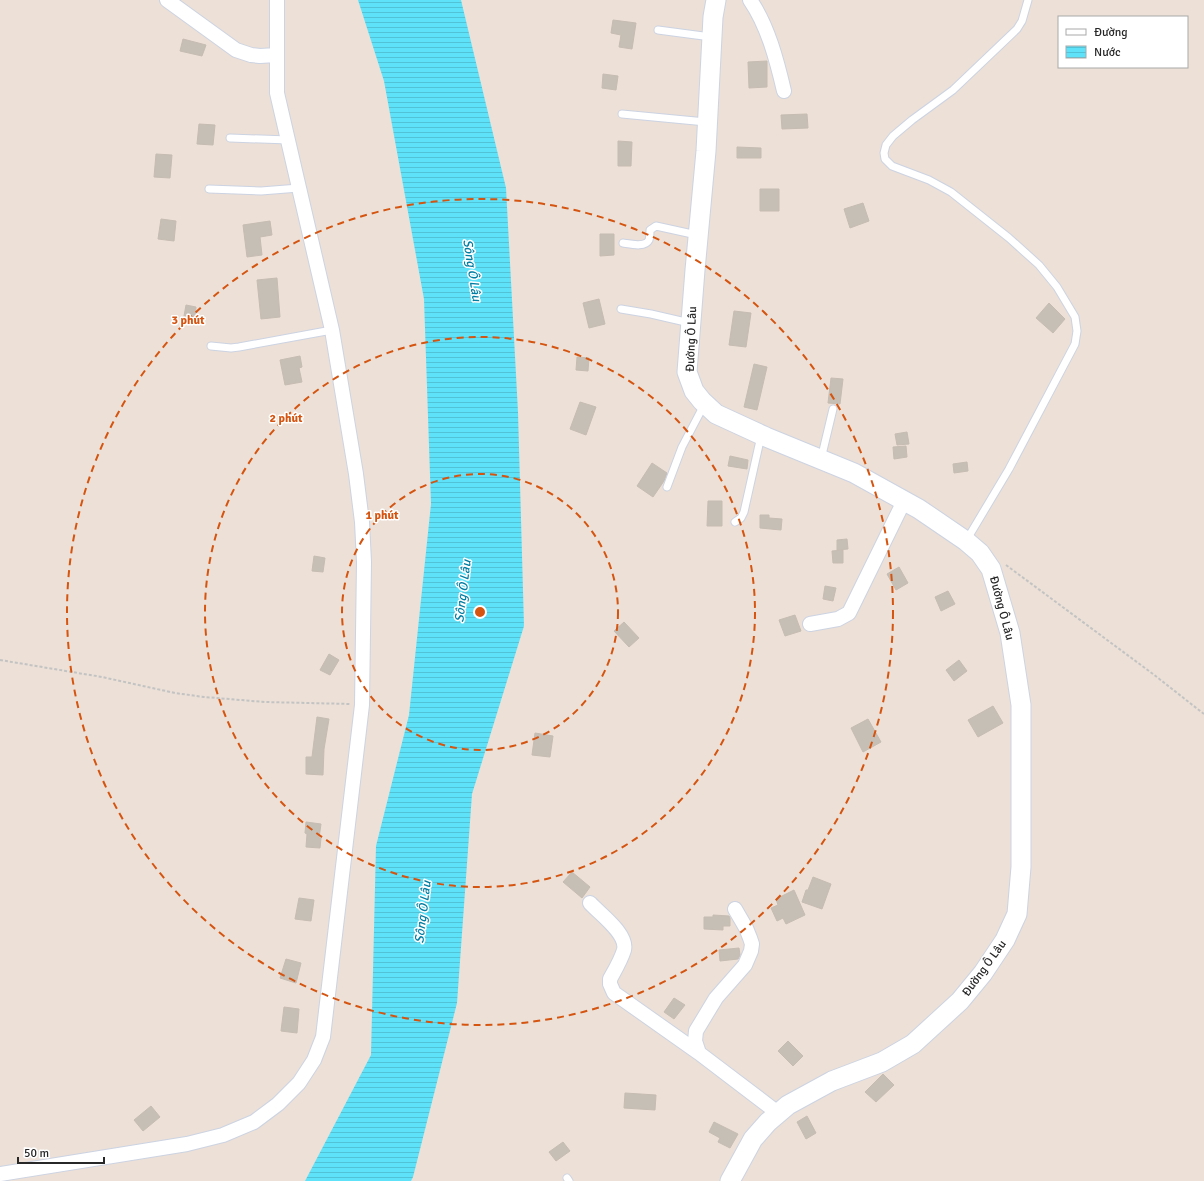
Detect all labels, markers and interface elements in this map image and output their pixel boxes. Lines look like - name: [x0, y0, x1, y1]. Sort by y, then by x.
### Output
- legend: [1058, 16, 1188, 68]
- text: Đường: [1094, 25, 1128, 40]
- text: Nước: [1094, 45, 1121, 60]
- water label: Sông Ô Lâu: [459, 238, 485, 303]
- street label: Đường Ô Lâu: [683, 306, 700, 372]
- text: 3 phút: [171, 313, 205, 328]
- text: 2 phút: [269, 411, 303, 426]
- text: 1 phút: [365, 508, 399, 523]
- water label: Sông Ô Lâu: [451, 558, 475, 623]
- street label: Đường Ô Lâu: [986, 574, 1017, 642]
- centre of rings: [473, 605, 487, 619]
- water label: Sông Ô Lâu: [411, 879, 435, 944]
- street label: Đường Ô Lâu: [959, 937, 1010, 999]
- scale bar: [18, 1139, 104, 1165]
- text: 50 m: [24, 1146, 49, 1161]

